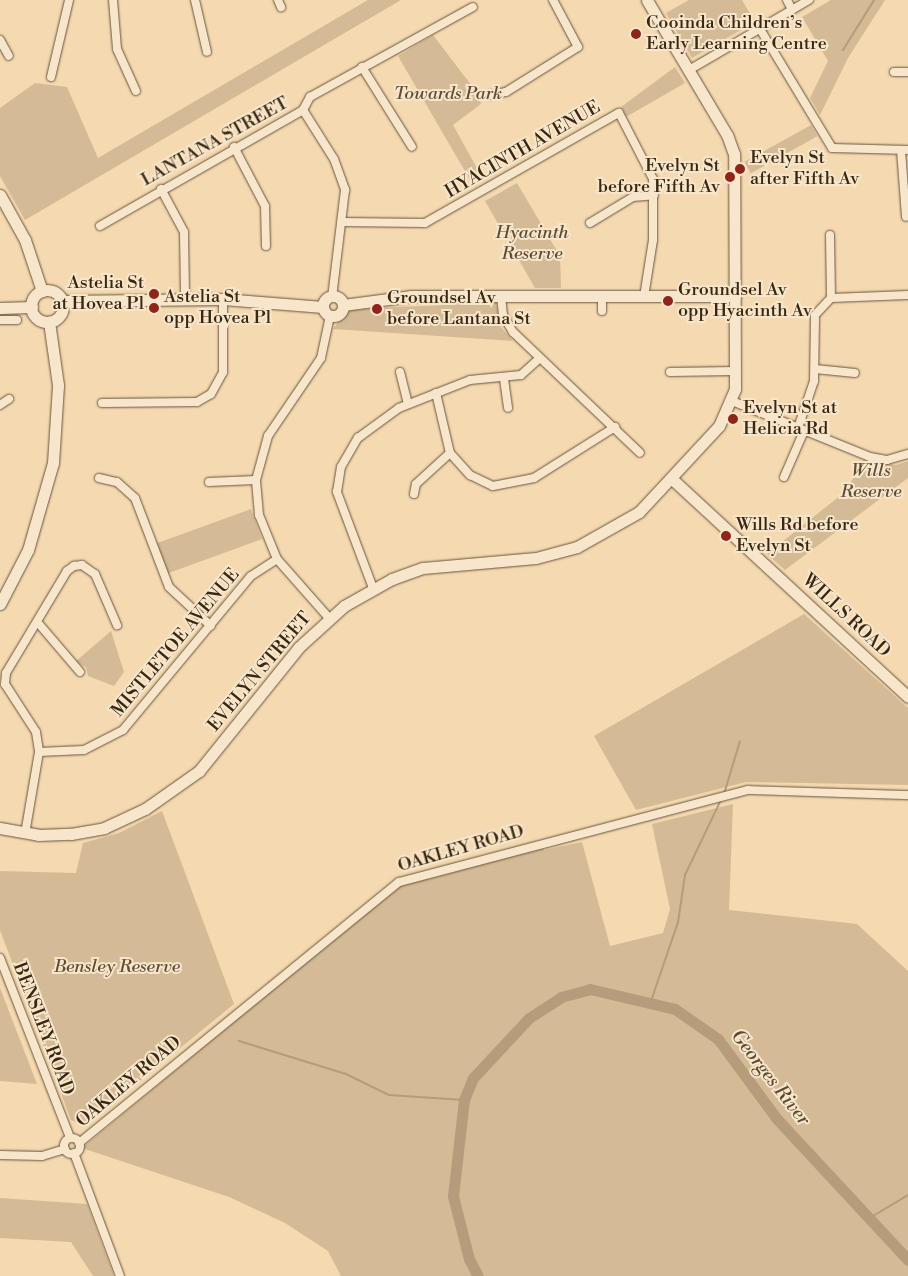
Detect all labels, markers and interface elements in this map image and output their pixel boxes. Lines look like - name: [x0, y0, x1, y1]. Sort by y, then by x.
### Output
- place label: Cooinda Children’s Early Learning Centre: [646, 13, 827, 56]
- marker: Cooinda Children’s Early Learning Centre: [630, 28, 642, 40]
- park label: Towards Park: [394, 83, 502, 105]
- street label: LANTANA STREET: [138, 93, 292, 191]
- street label: HYACINTH AVENUE: [442, 97, 604, 203]
- place label: Evelyn St after Fifth Av: [750, 148, 859, 190]
- place label: Evelyn St before Fifth Av: [598, 156, 720, 198]
- marker: Evelyn St after Fifth Av: [734, 163, 746, 175]
- marker: Evelyn St before Fifth Av: [724, 171, 736, 183]
- park label: Hyacinth Reserve: [495, 223, 569, 266]
- place label: Astelia St at Hovea Pl: [52, 273, 144, 316]
- place label: Groundsel Av opp Hyacinth Av: [678, 280, 812, 322]
- place label: Astelia St opp Hovea Pl: [164, 287, 271, 330]
- marker: Astelia St at Hovea Pl: [148, 288, 160, 300]
- place label: Groundsel Av before Lantana St: [387, 288, 531, 330]
- marker: Groundsel Av opp Hyacinth Av: [662, 295, 674, 307]
- marker: Astelia St opp Hovea Pl: [148, 302, 160, 314]
- marker: Groundsel Av before Lantana St: [371, 303, 383, 315]
- place label: Evelyn St at Helicia Rd: [743, 398, 837, 440]
- marker: Evelyn St at Helicia Rd: [727, 413, 739, 425]
- park label: Wills Reserve: [840, 461, 902, 504]
- place label: Wills Rd before Evelyn St: [736, 515, 859, 558]
- marker: Wills Rd before Evelyn St: [720, 530, 732, 542]
- street label: MISTLETOE AVENUE: [108, 564, 244, 722]
- street label: WILLS ROAD: [797, 570, 895, 662]
- street label: EVELYN STREET: [204, 608, 316, 736]
- street label: OAKLEY ROAD: [395, 821, 527, 877]
- park label: Bensley Reserve: [54, 956, 180, 978]
- street label: BENSLEY ROAD: [8, 960, 78, 1098]
- water label: Georges River: [725, 1025, 815, 1131]
- street label: OAKLEY ROAD: [72, 1032, 186, 1132]

